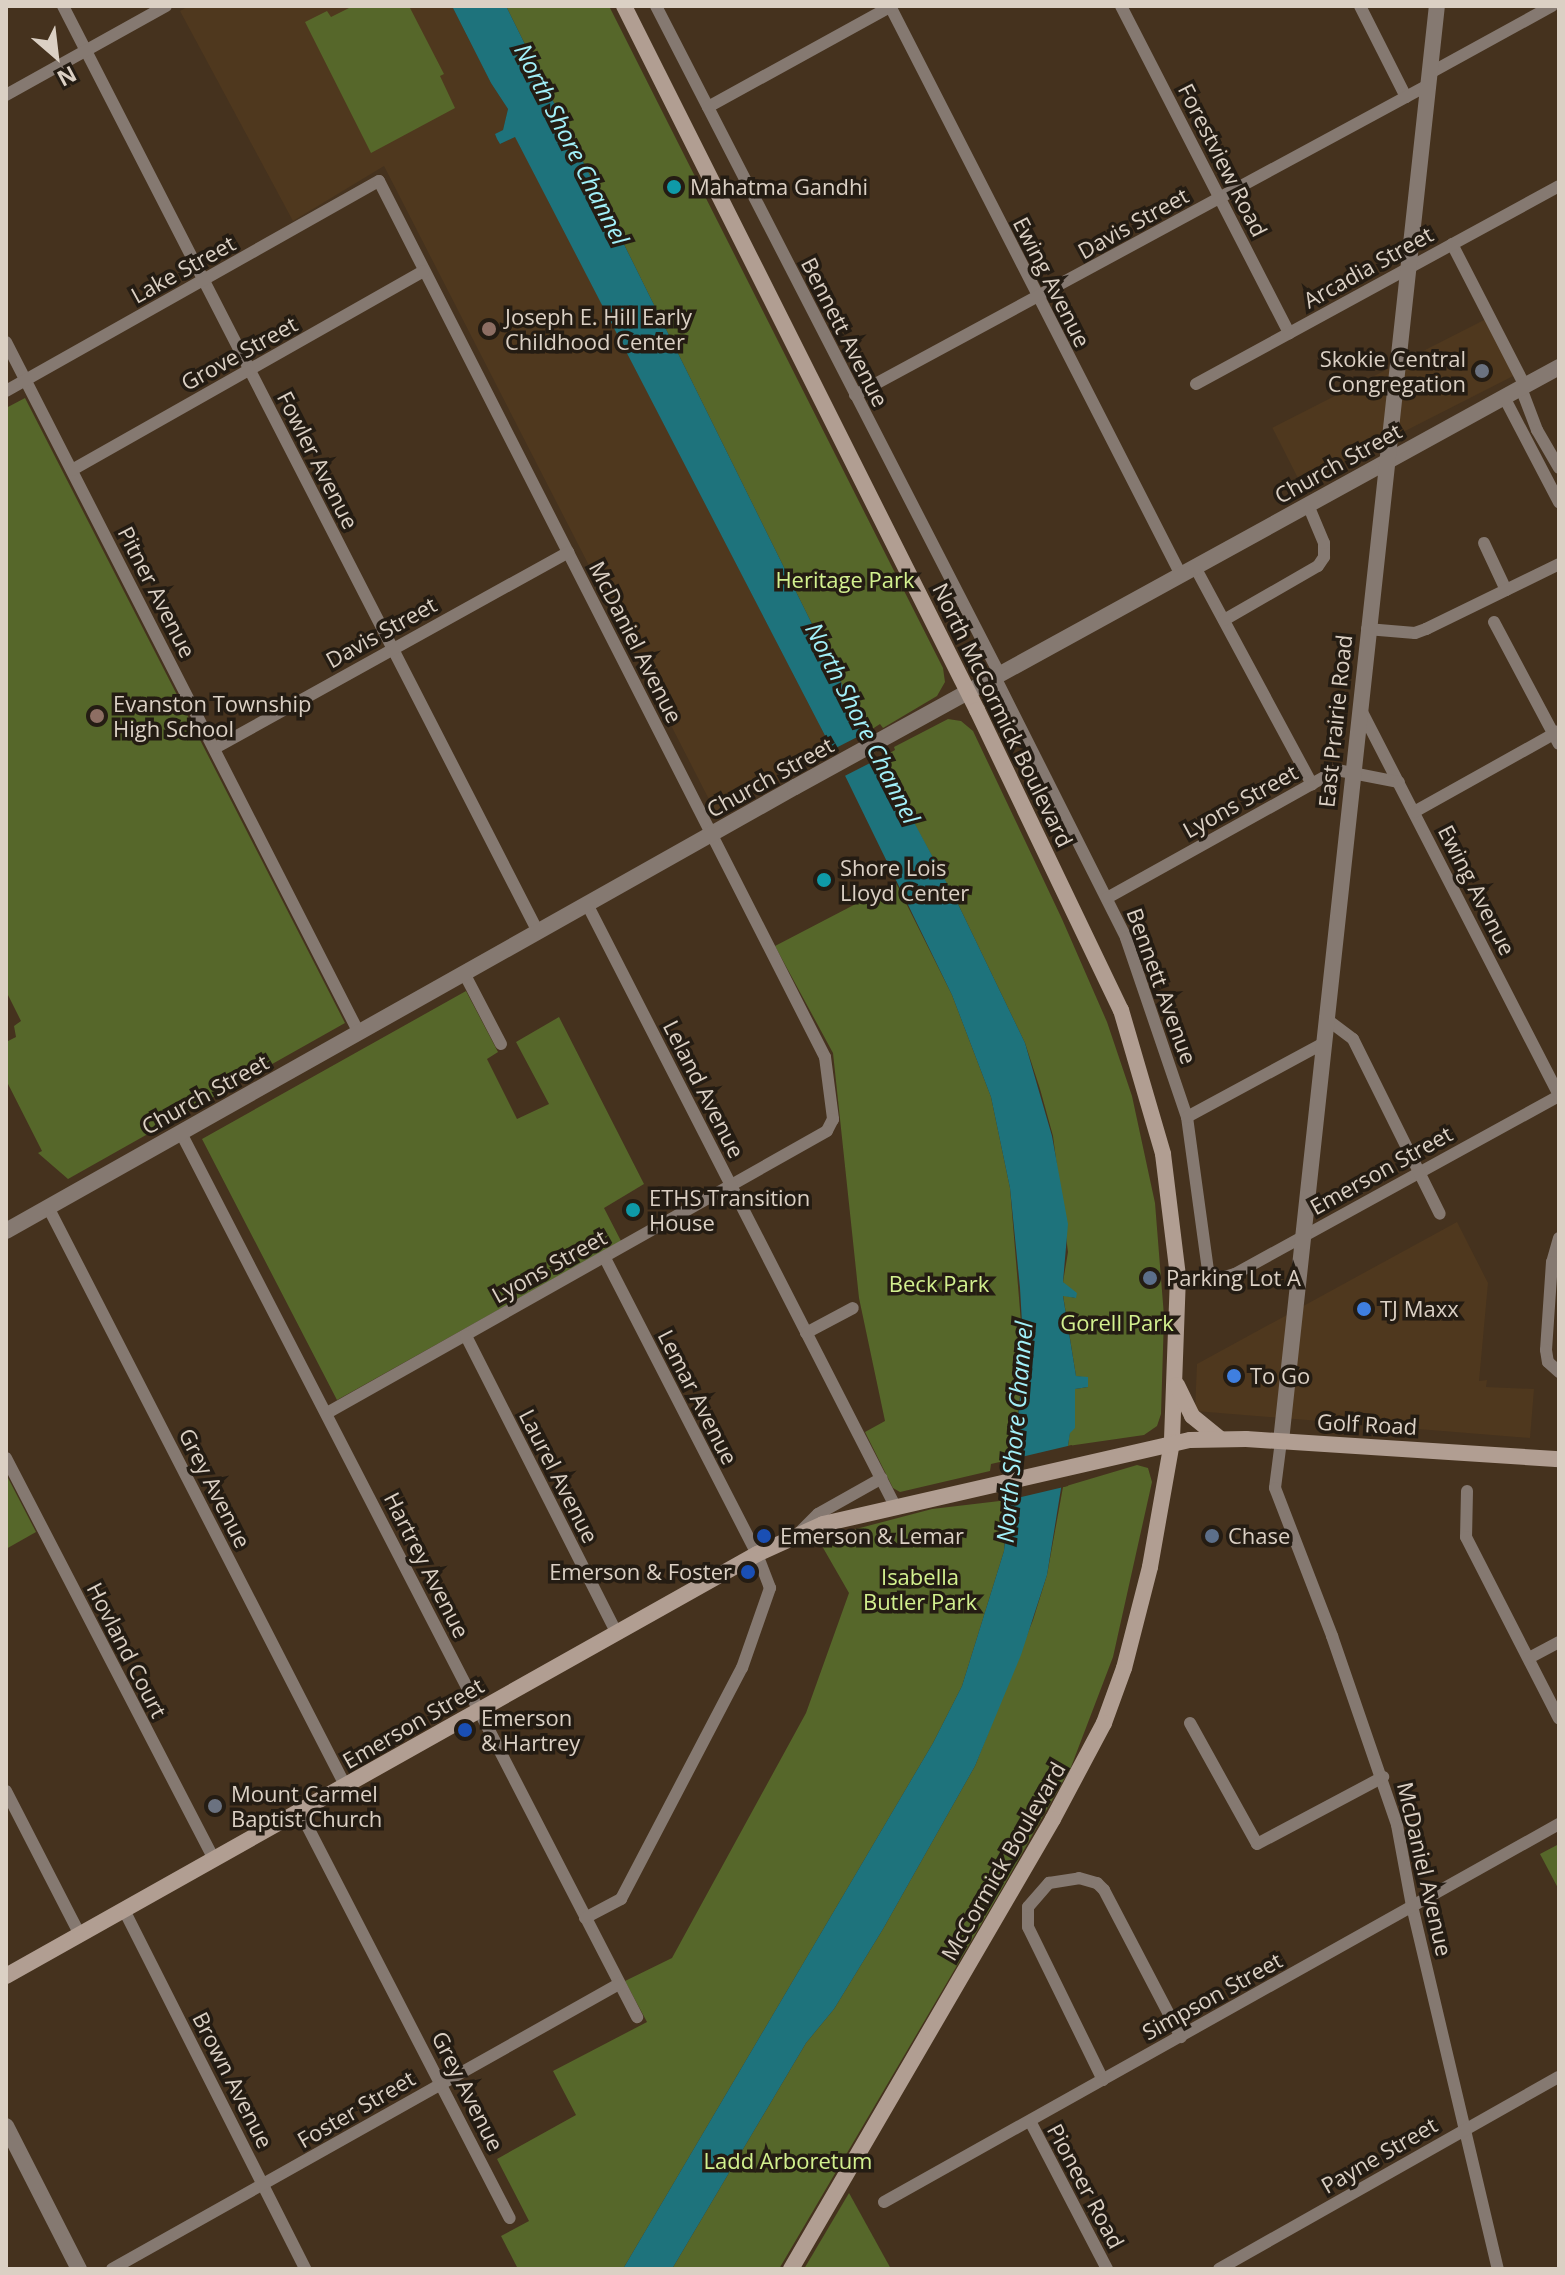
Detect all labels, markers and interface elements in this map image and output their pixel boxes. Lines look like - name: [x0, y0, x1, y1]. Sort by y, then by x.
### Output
- north arrow: [16, 16, 96, 96]
- water label: North Shore Channel: [509, 39, 635, 249]
- text: N: [52, 60, 82, 95]
- street label: Forestview Road: [1173, 79, 1273, 241]
- place label: Mahatma Gandhi: [690, 174, 868, 200]
- marker: Mahatma Gandhi: [665, 178, 683, 196]
- street label: Davis Street: [1073, 182, 1193, 264]
- street label: Ewing Avenue: [1008, 212, 1096, 352]
- street label: Arcadia Street: [1299, 221, 1437, 313]
- street label: Lake Street: [126, 230, 240, 308]
- street label: Bennett Avenue: [796, 253, 894, 411]
- place label: Joseph E. Hill Early Childhood Center: [505, 303, 692, 354]
- street label: Grove Street: [176, 310, 302, 396]
- marker: Joseph E. Hill Early Childhood Center: [480, 320, 498, 338]
- place label: Skokie Central Congregation: [1320, 345, 1466, 396]
- marker: Skokie Central Congregation: [1473, 362, 1491, 380]
- street label: Fowler Avenue: [272, 387, 364, 533]
- street label: Church Street: [1270, 417, 1406, 509]
- street label: Pitner Avenue: [113, 522, 201, 662]
- street label: McDaniel Avenue: [584, 557, 688, 727]
- park label: Heritage Park: [775, 567, 915, 593]
- street label: North McCormick Boulevard: [927, 579, 1079, 851]
- street label: Davis Street: [321, 591, 441, 673]
- water label: North Shore Channel: [800, 618, 926, 828]
- street label: East Prairie Road: [1313, 633, 1357, 809]
- place label: Evanston Township High School: [113, 690, 312, 742]
- marker: Evanston Township High School: [88, 707, 106, 725]
- street label: Church Street: [702, 731, 838, 823]
- street label: Lyons Street: [1178, 759, 1302, 843]
- street label: Ewing Avenue: [1433, 820, 1521, 960]
- place label: Shore Lois Lloyd Center: [840, 854, 969, 906]
- marker: Shore Lois Lloyd Center: [815, 871, 833, 889]
- street label: Bennett Avenue: [1122, 904, 1202, 1068]
- street label: Leland Avenue: [658, 1016, 750, 1162]
- street label: Church Street: [137, 1048, 273, 1140]
- street label: Emerson Street: [1305, 1120, 1457, 1220]
- place label: ETHS Transition House: [649, 1184, 810, 1236]
- marker: ETHS Transition House: [624, 1201, 642, 1219]
- street label: Lyons Street: [487, 1224, 611, 1308]
- place label: Parking Lot A: [1166, 1265, 1301, 1291]
- marker: Parking Lot A: [1141, 1269, 1159, 1287]
- park label: Beck Park: [889, 1271, 989, 1297]
- place label: TJ Maxx: [1380, 1296, 1459, 1322]
- marker: TJ Maxx: [1355, 1300, 1373, 1318]
- park label: Gorell Park: [1060, 1310, 1174, 1336]
- water label: North Shore Channel: [990, 1320, 1038, 1544]
- street label: Lemar Avenue: [653, 1325, 743, 1469]
- place label: To Go: [1250, 1363, 1310, 1389]
- marker: To Go: [1225, 1367, 1243, 1385]
- street label: Laurel Avenue: [514, 1405, 604, 1547]
- street label: Golf Road: [1316, 1408, 1418, 1440]
- street label: Grey Avenue: [174, 1424, 256, 1552]
- street label: Hartrey Avenue: [379, 1488, 475, 1642]
- place label: Emerson & Lemar: [780, 1523, 964, 1549]
- place label: Chase: [1228, 1523, 1290, 1549]
- marker: Emerson & Lemar: [755, 1527, 773, 1545]
- marker: Chase: [1203, 1527, 1221, 1545]
- place label: Emerson & Foster: [549, 1559, 732, 1585]
- marker: Emerson & Foster: [739, 1563, 757, 1581]
- park label: Isabella Butler Park: [863, 1563, 977, 1614]
- street label: Hovland Court: [82, 1578, 172, 1722]
- street label: Emerson Street: [338, 1672, 488, 1774]
- place label: Emerson & Hartrey: [481, 1704, 580, 1756]
- marker: Emerson & Hartrey: [456, 1721, 474, 1739]
- street label: McCormick Boulevard: [935, 1757, 1071, 1965]
- street label: McDaniel Avenue: [1392, 1779, 1458, 1959]
- place label: Mount Carmel Baptist Church: [231, 1780, 382, 1832]
- marker: Mount Carmel Baptist Church: [206, 1797, 224, 1815]
- street label: Simpson Street: [1137, 1947, 1287, 2045]
- street label: Brown Avenue: [187, 2008, 279, 2152]
- street label: Grey Avenue: [427, 2027, 509, 2155]
- street label: Foster Street: [292, 2065, 420, 2153]
- street label: Payne Street: [1316, 2111, 1442, 2199]
- street label: Pioneer Road: [1042, 2119, 1130, 2253]
- park label: Ladd Arboretum: [704, 2148, 872, 2174]

